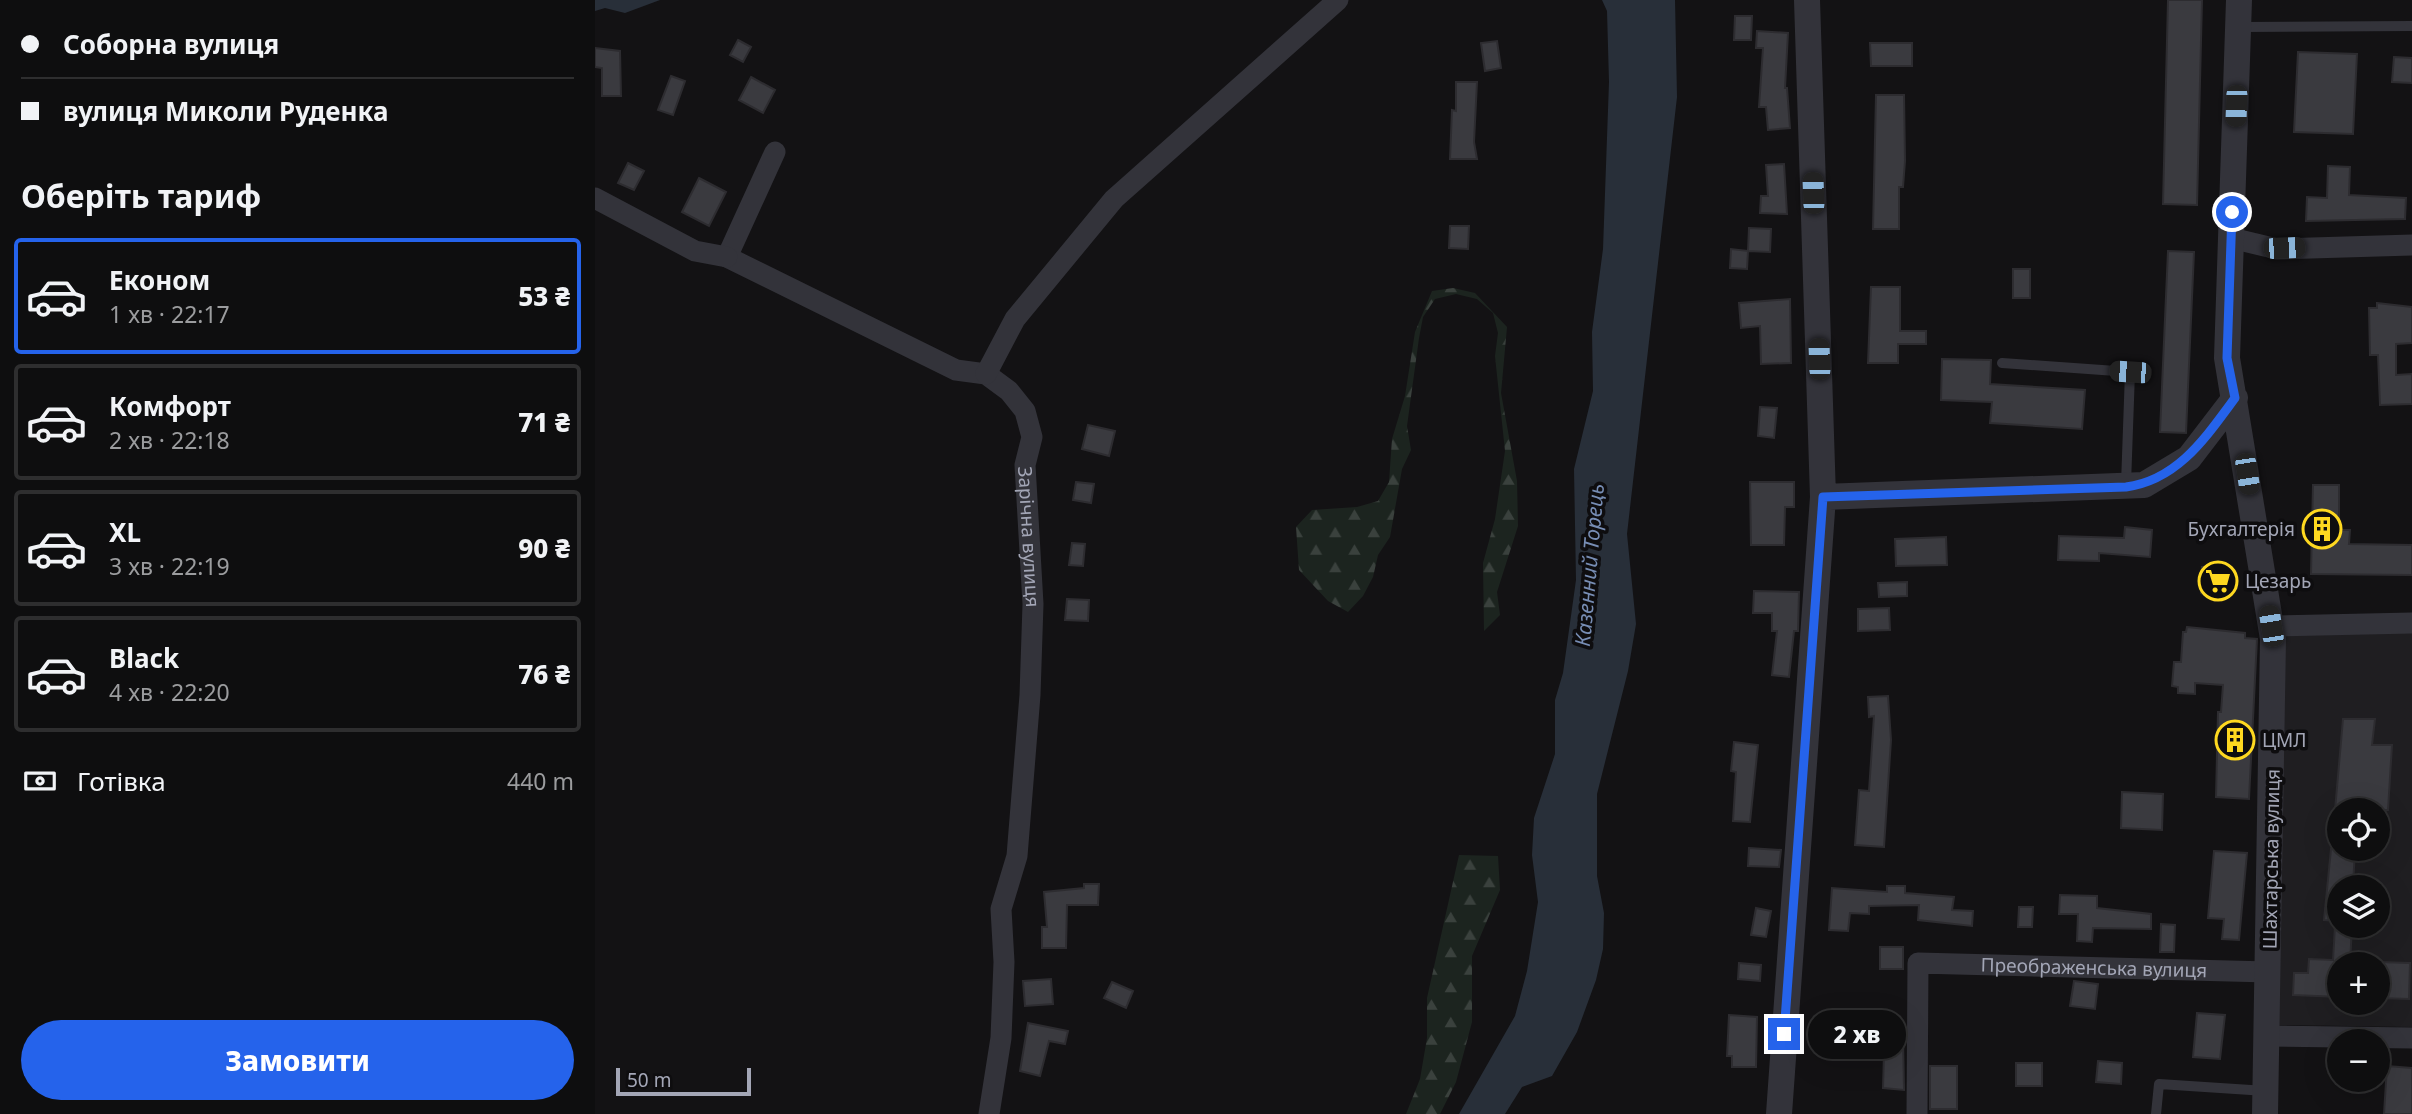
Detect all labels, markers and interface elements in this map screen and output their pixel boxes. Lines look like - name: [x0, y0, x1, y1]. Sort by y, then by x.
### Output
- text: Соборна вулиця: [63, 26, 279, 62]
- car: [2225, 85, 2248, 127]
- text: вулиця Миколи Руденка: [63, 93, 389, 129]
- car: [1802, 172, 1825, 214]
- text: Оберіть тариф: [21, 174, 261, 217]
- route start: [2216, 196, 2248, 228]
- car: [2263, 237, 2306, 259]
- text: Економ: [109, 262, 210, 298]
- icon: car: [25, 265, 88, 328]
- text: 53 ₴: [518, 278, 570, 314]
- text: 1 хв · 22:17: [109, 298, 230, 330]
- car: [1808, 338, 1831, 380]
- car: [2109, 360, 2152, 384]
- text: Комфорт: [109, 388, 231, 424]
- icon: car: [25, 391, 88, 454]
- text: 71 ₴: [518, 404, 570, 440]
- text: 2 хв · 22:18: [109, 424, 230, 456]
- car: [2234, 452, 2261, 496]
- street label: Зарічна вулиця: [1012, 466, 1046, 608]
- water label: Казенний Торець: [1568, 482, 1610, 647]
- building icon: Бухгалтерія: [2301, 508, 2343, 550]
- text: XL: [109, 514, 141, 550]
- place label: Бухгалтерія: [2188, 516, 2295, 542]
- icon: car: [25, 517, 88, 580]
- text: 90 ₴: [518, 530, 570, 566]
- text: 3 хв · 22:19: [109, 550, 230, 582]
- supermarket icon: Цезарь: [2197, 560, 2239, 602]
- place label: Цезарь: [2245, 568, 2311, 594]
- car: [2258, 604, 2285, 648]
- text: Black: [109, 640, 179, 676]
- icon: car: [25, 643, 88, 706]
- text: 76 ₴: [518, 656, 570, 692]
- text: 4 хв · 22:20: [109, 676, 230, 708]
- building icon: ЦМЛ: [2214, 719, 2256, 761]
- place label: ЦМЛ: [2262, 727, 2307, 753]
- icon: cash: [21, 762, 59, 800]
- text: Готівка: [77, 763, 166, 799]
- text: 440 m: [507, 765, 574, 797]
- street label: Шахтарська вулиця: [2256, 769, 2286, 949]
- map controls: [2327, 798, 2390, 1092]
- button: locate: [2327, 798, 2390, 861]
- button: layers: [2327, 875, 2390, 938]
- street label: Преображенська вулиця: [1980, 952, 2207, 983]
- button: +: [2327, 952, 2390, 1015]
- callout: 2 хв: [1809, 1010, 1907, 1058]
- route end: [1768, 1018, 1800, 1050]
- text: 2 хв: [1834, 1018, 1880, 1050]
- button: Замовити: [21, 1020, 574, 1100]
- button: −: [2327, 1029, 2390, 1092]
- scale bar: [616, 1065, 751, 1097]
- text: 50 m: [627, 1067, 671, 1093]

